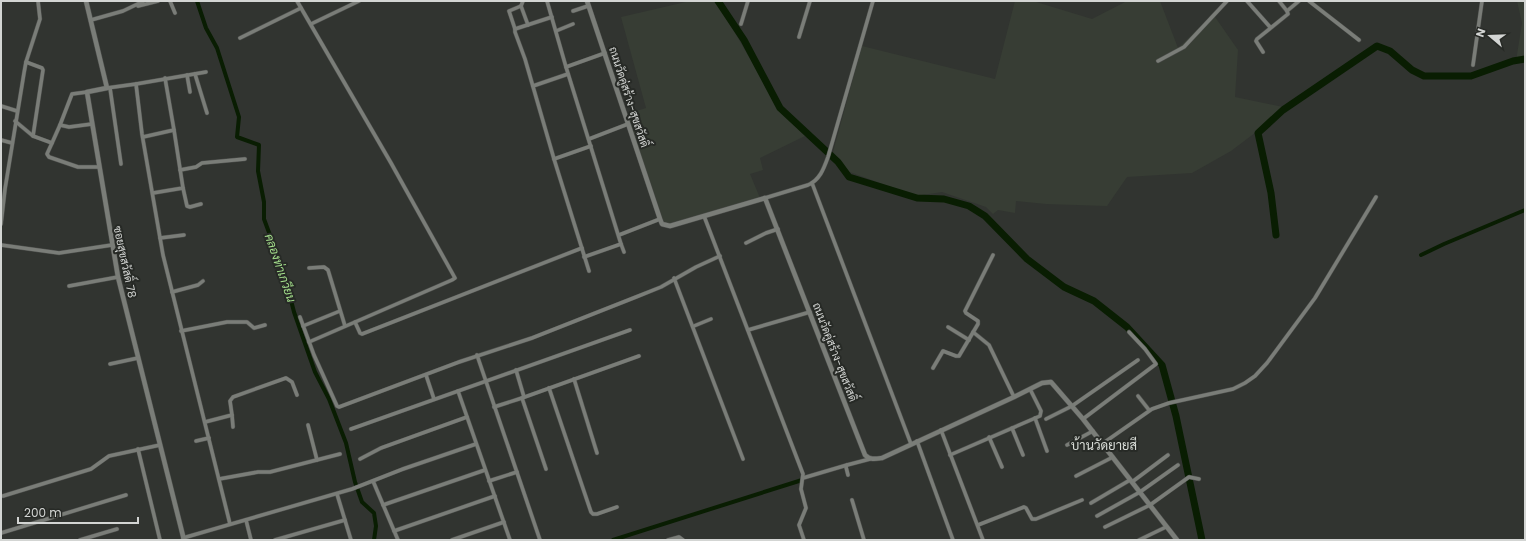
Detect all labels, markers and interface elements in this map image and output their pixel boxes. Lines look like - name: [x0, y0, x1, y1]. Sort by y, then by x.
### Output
- north arrow: [1470, 16, 1510, 56]
- text: N: [1472, 26, 1489, 39]
- street label: ถนนวัดคู่สร้าง-สุขสวัสดิ์: [604, 43, 656, 150]
- street label: ซอยสุขสวัสดิ์ 78: [109, 224, 144, 300]
- water label: คลองท่าเกวียน: [261, 231, 300, 305]
- street label: ถนนวัดคู่สร้าง-สุขสวัสดิ์: [808, 299, 865, 404]
- district label: บ้านวัดยายสี: [1071, 436, 1137, 455]
- scale bar: [18, 499, 138, 525]
- text: 200 m: [24, 504, 62, 521]

